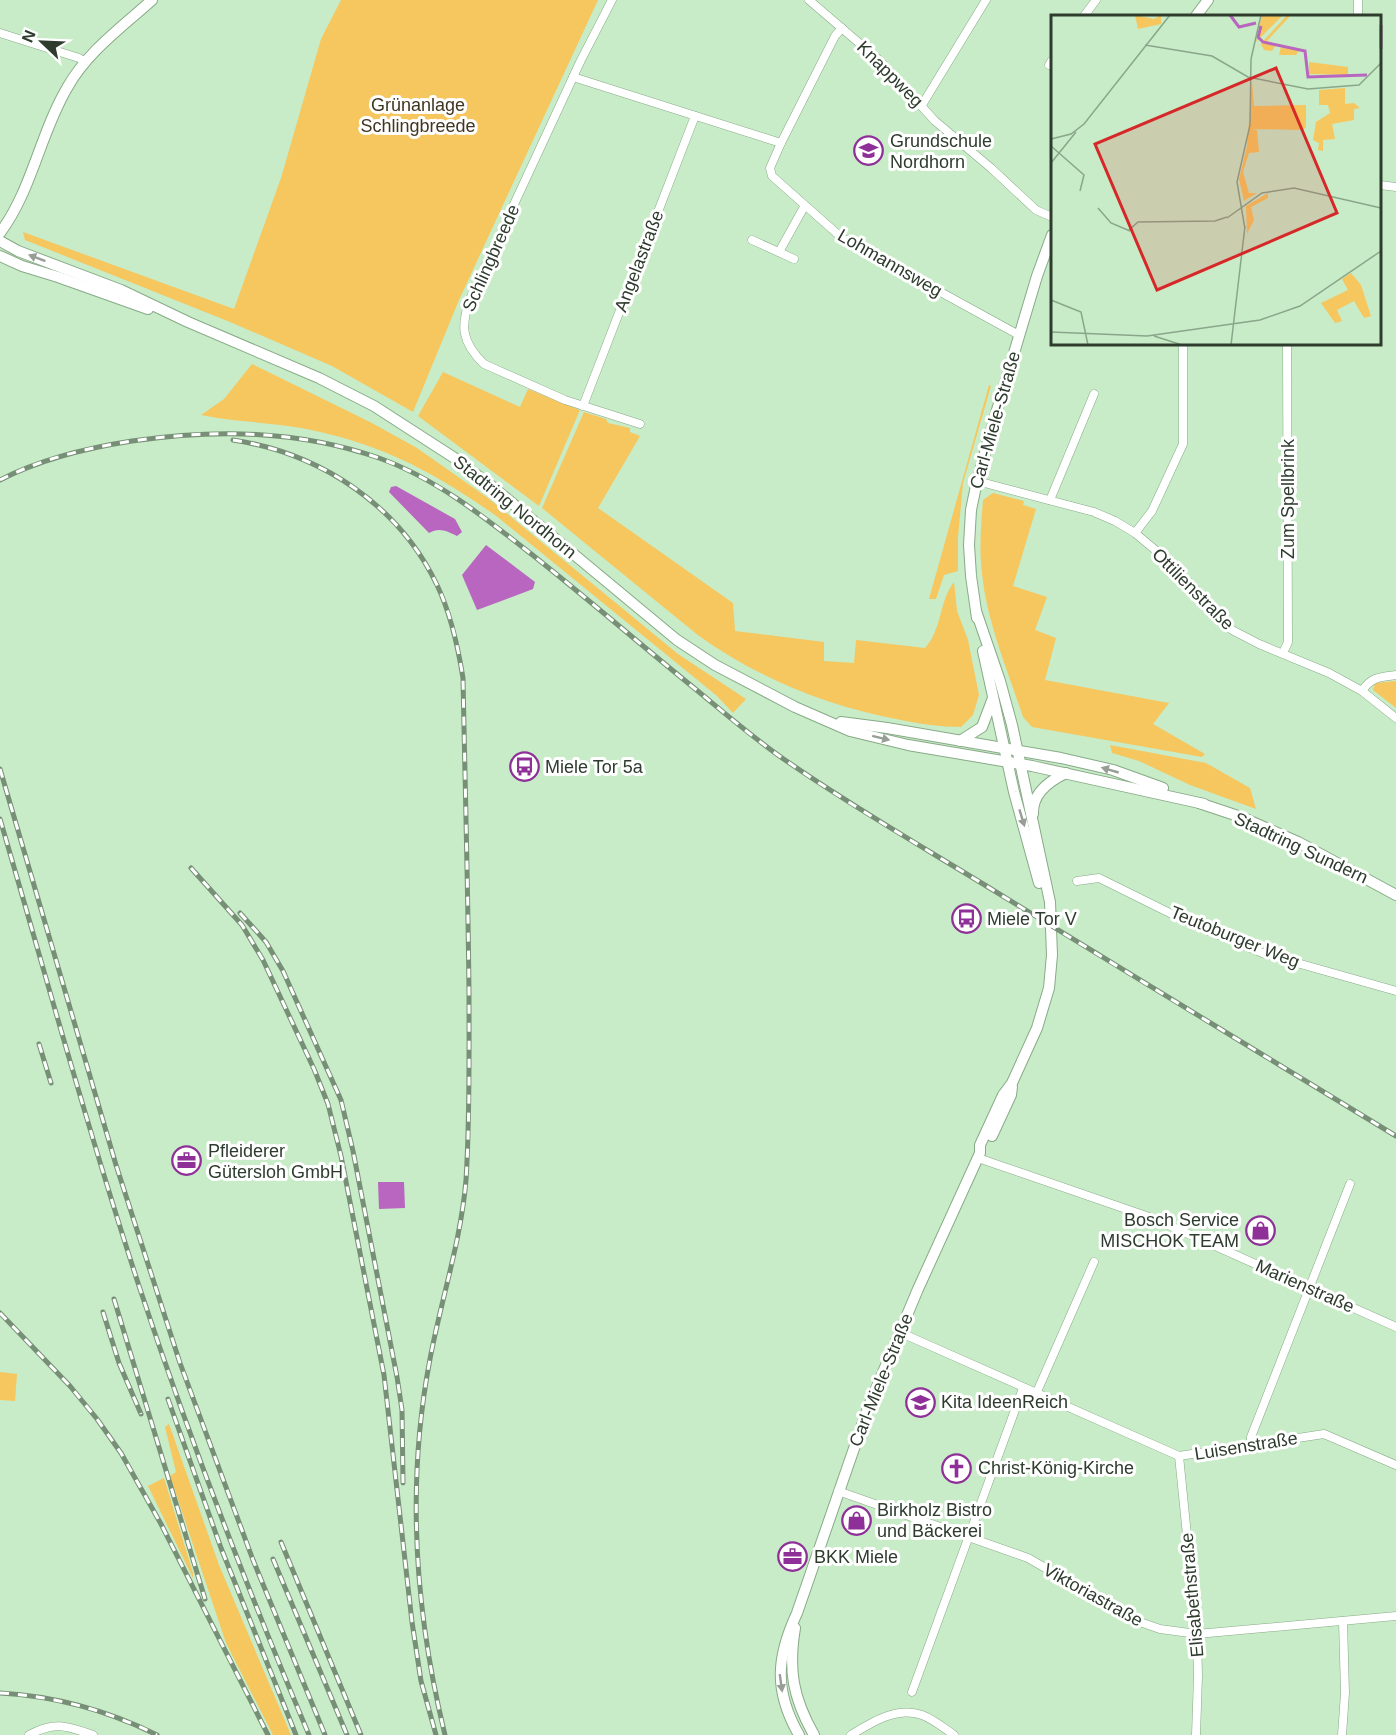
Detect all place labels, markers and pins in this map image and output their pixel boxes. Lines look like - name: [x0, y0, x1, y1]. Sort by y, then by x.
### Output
- place label: Grundschule Nordhorn: [890, 131, 992, 172]
- school or university icon: Grundschule Nordhorn: [853, 135, 885, 167]
- bus stop icon: Miele Tor 5a: [508, 751, 540, 783]
- place label: Miele Tor 5a: [545, 757, 644, 777]
- bus stop icon: Miele Tor V: [950, 903, 982, 935]
- place label: Miele Tor V: [987, 909, 1077, 929]
- place label: Pfleiderer Gütersloh GmbH: [208, 1141, 343, 1182]
- office icon: Pfleiderer Gütersloh GmbH: [171, 1145, 203, 1177]
- place label: Bosch Service MISCHOK TEAM: [1100, 1210, 1239, 1251]
- shop icon: Bosch Service MISCHOK TEAM: [1244, 1214, 1276, 1246]
- school or university icon: Kita IdeenReich: [904, 1386, 936, 1418]
- place label: Kita IdeenReich: [941, 1392, 1068, 1412]
- church icon: Christ-König-Kirche: [941, 1452, 973, 1484]
- place label: Christ-König-Kirche: [978, 1458, 1134, 1478]
- place label: Birkholz Bistro und Bäckerei: [877, 1500, 992, 1541]
- shop icon: Birkholz Bistro und Bäckerei: [840, 1504, 872, 1536]
- office icon: BKK Miele: [777, 1541, 809, 1573]
- place label: BKK Miele: [814, 1547, 898, 1567]

